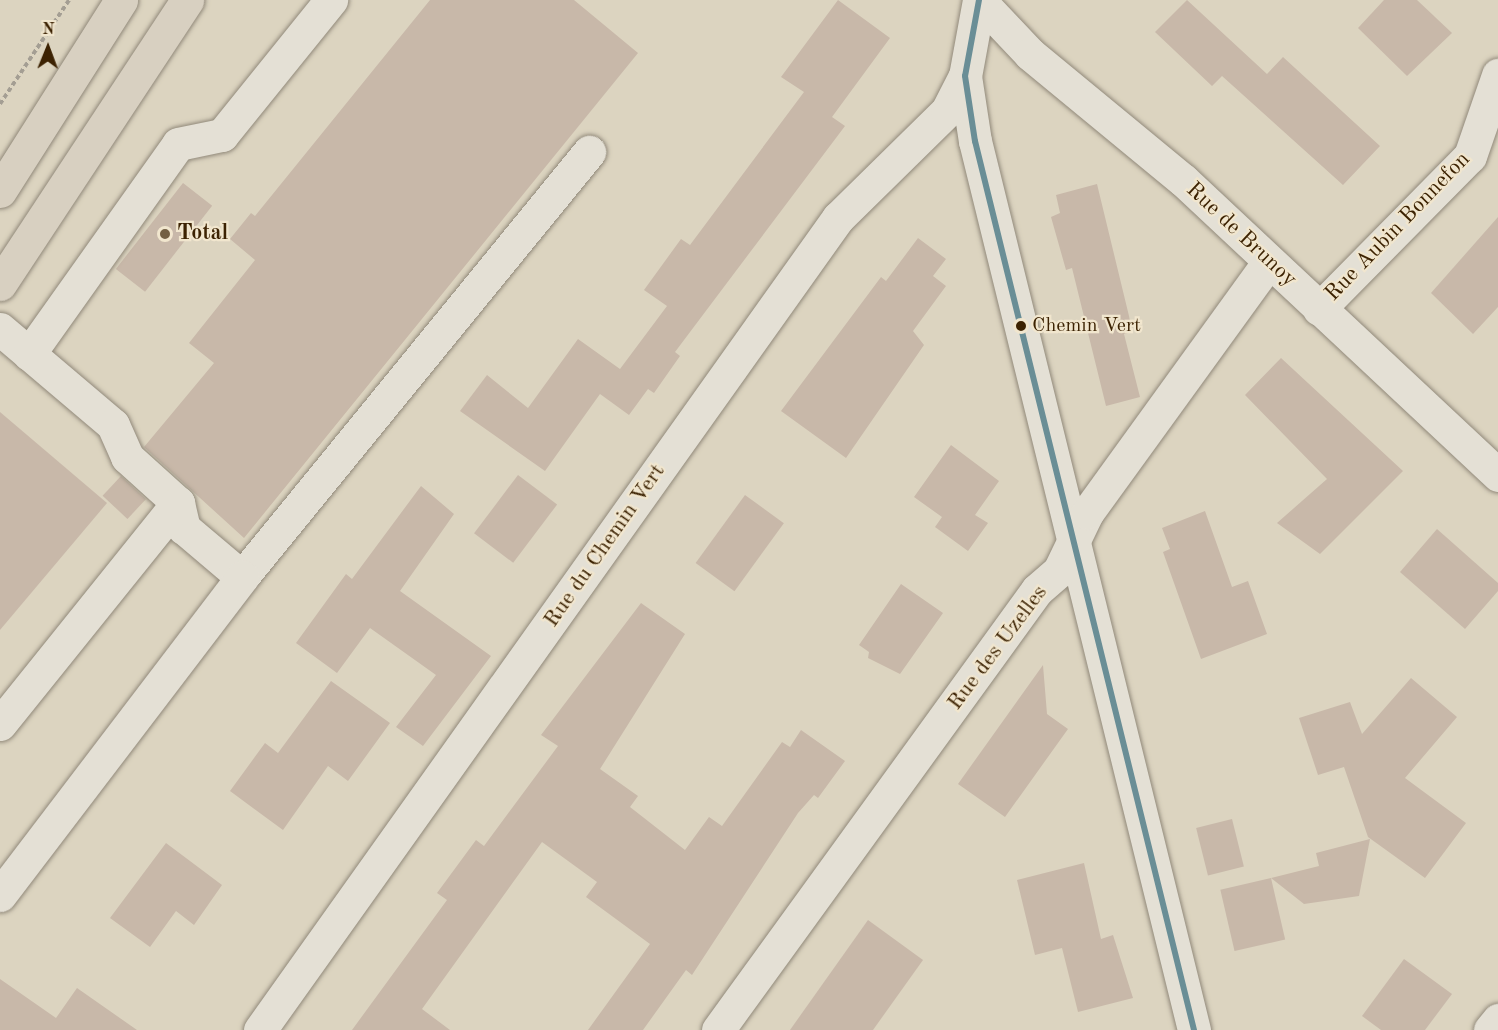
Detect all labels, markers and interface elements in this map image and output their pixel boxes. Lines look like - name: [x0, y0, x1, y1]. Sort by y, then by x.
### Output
- north arrow: [18, 18, 78, 78]
- text: N: [42, 22, 55, 38]
- street label: Rue Aubin Bonnefon: [1320, 147, 1476, 307]
- street label: Rue de Brunoy: [1180, 177, 1302, 293]
- place label: Total: [177, 221, 228, 247]
- marker: Total: [158, 227, 172, 241]
- place label: Chemin Vert: [1032, 314, 1141, 338]
- marker: Chemin Vert: [1015, 320, 1027, 332]
- street label: Rue du Chemin Vert: [539, 459, 671, 633]
- street label: Rue des Uzelles: [942, 580, 1054, 716]

